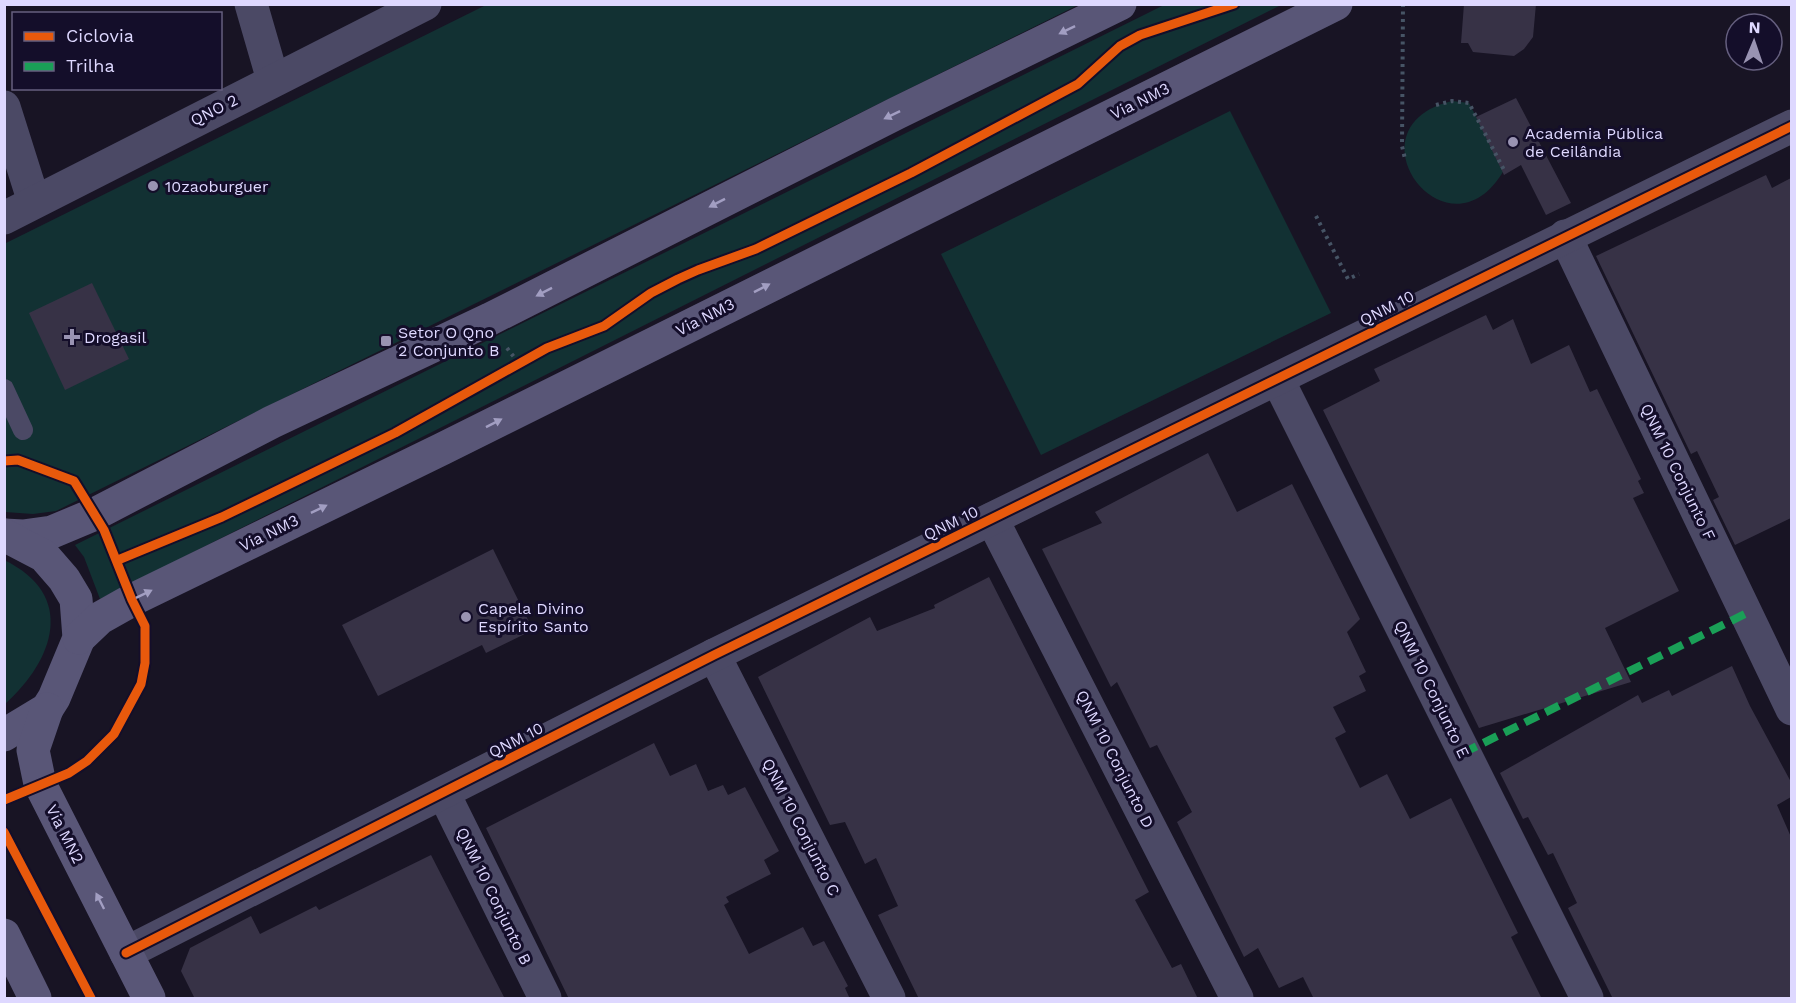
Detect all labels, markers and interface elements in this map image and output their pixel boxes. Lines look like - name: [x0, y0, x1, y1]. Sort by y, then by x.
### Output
- legend: [12, 12, 222, 90]
- north arrow: [1724, 12, 1784, 72]
- text: N: [1748, 18, 1761, 37]
- text: Ciclovia: [66, 25, 134, 46]
- one-way arrow: [1058, 25, 1075, 35]
- text: Trilha: [66, 55, 115, 76]
- street label: Via NM3: [1107, 79, 1173, 123]
- street label: QNO 2: [187, 90, 241, 130]
- one-way arrow: [883, 111, 900, 120]
- place label: Academia Pública de Ceilândia: [1525, 124, 1663, 161]
- marker: Academia Pública de Ceilândia: [1506, 135, 1520, 149]
- place label: 10zaoburguer: [165, 177, 269, 196]
- marker: 10zaoburguer: [146, 179, 160, 193]
- one-way arrow: [709, 198, 726, 208]
- one-way arrow: [754, 283, 771, 293]
- street label: QNM 10: [1357, 286, 1417, 330]
- one-way arrow: [535, 287, 552, 296]
- street label: Via NM3: [672, 294, 738, 340]
- place label: Setor O Qno 2 Conjunto B: [398, 323, 499, 360]
- place label: Drogasil: [84, 328, 147, 347]
- marker: Drogasil: [65, 330, 79, 344]
- marker: Setor O Qno 2 Conjunto B: [379, 334, 393, 348]
- street label: QNM 10 Conjunto F: [1637, 400, 1720, 544]
- one-way arrow: [486, 418, 503, 428]
- street label: QNM 10: [920, 502, 982, 544]
- one-way arrow: [311, 504, 328, 513]
- street label: Via NM3: [236, 511, 302, 555]
- one-way arrow: [135, 589, 152, 598]
- place label: Capela Divino Espírito Santo: [478, 599, 589, 636]
- marker: Capela Divino Espírito Santo: [459, 610, 473, 624]
- street label: QNM 10 Conjunto E: [1390, 617, 1474, 761]
- street label: QNM 10 Conjunto D: [1072, 687, 1158, 831]
- street label: QNM 10: [486, 718, 546, 762]
- street label: QNM 10 Conjunto C: [758, 755, 844, 899]
- street label: Via MN2: [42, 801, 88, 867]
- street label: QNM 10 Conjunto B: [452, 824, 536, 968]
- one-way arrow: [95, 892, 104, 909]

